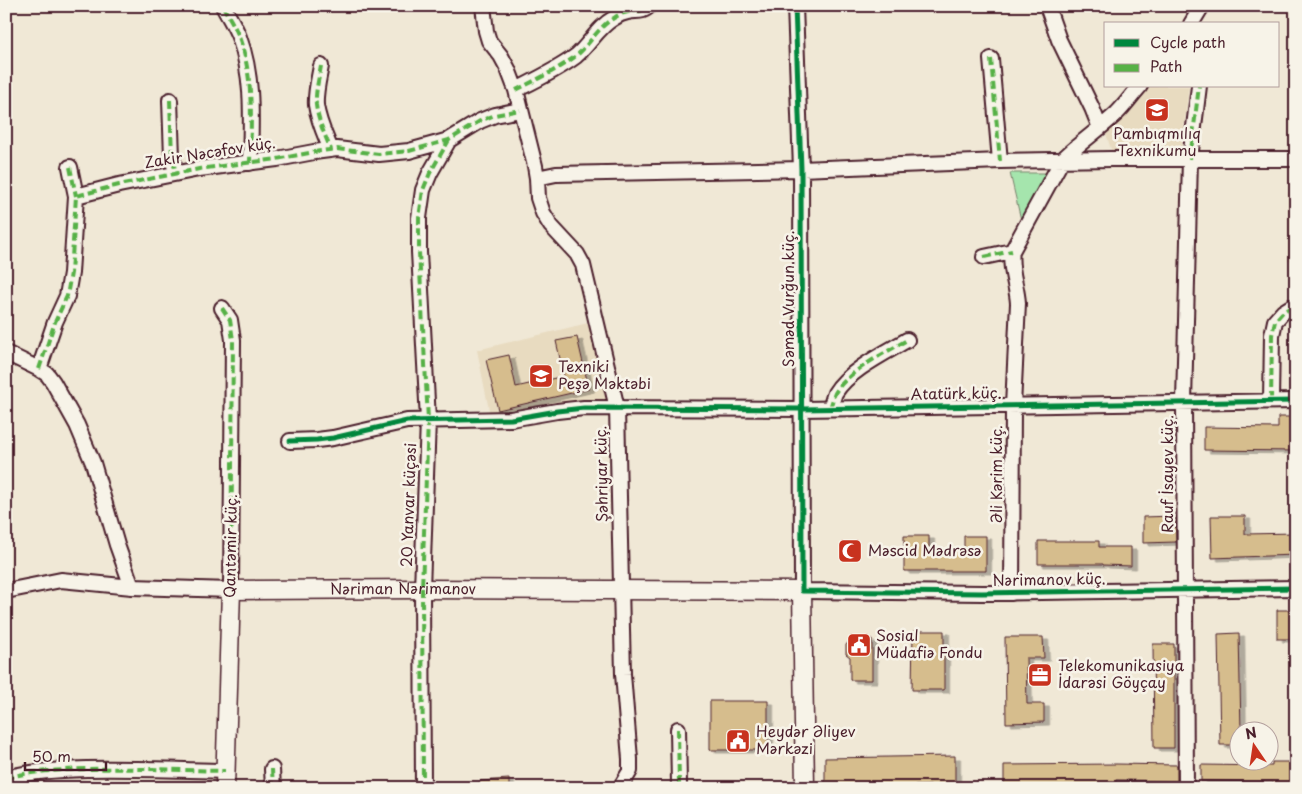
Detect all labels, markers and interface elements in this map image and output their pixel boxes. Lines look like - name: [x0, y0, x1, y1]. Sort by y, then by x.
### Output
- legend: [1104, 22, 1280, 88]
- text: Cycle path: [1150, 30, 1226, 53]
- text: Path: [1150, 54, 1182, 77]
- school or university icon: Pambıqmılıq Texnikumu: [1144, 97, 1170, 123]
- place label: Pambıqmılıq Texnikumu: [1113, 121, 1201, 161]
- street label: Zakir Nəcəfov küç.: [142, 130, 277, 173]
- street label: Səməd Vurğun küç.: [776, 231, 799, 367]
- place label: Texniki Peşə Məktəbi: [558, 354, 651, 394]
- school or university icon: Texniki Peşə Məktəbi: [528, 363, 554, 389]
- street label: Atatürk küç.: [910, 380, 1002, 405]
- street label: Rauf İsayev küç.: [1155, 415, 1178, 533]
- street label: Şəhriyar küç.: [588, 425, 613, 523]
- street label: Əli Kərim küç.: [984, 425, 1007, 523]
- street label: 20 Yanvar küçəsi: [394, 442, 421, 567]
- street label: Qantəmir küç.: [217, 494, 242, 598]
- mosque icon: Məscid Mədrəsə: [837, 538, 863, 564]
- place label: Məscid Mədrəsə: [868, 538, 982, 561]
- street label: Nərimanov küç.: [992, 566, 1106, 591]
- street label: Nəriman Nərimanov: [330, 576, 476, 599]
- place label: Sosial Müdafiə Fondu: [876, 623, 982, 663]
- public building icon: Sosial Müdafiə Fondu: [846, 632, 872, 658]
- place label: Telekomunikasiya İdarəsi Göyçay: [1058, 653, 1185, 693]
- office icon: Telekomunikasiya İdarəsi Göyçay: [1027, 662, 1053, 688]
- place label: Heydər Əliyev Mərkəzi: [756, 719, 856, 759]
- text: N: [1243, 721, 1259, 744]
- north arrow: [1230, 722, 1280, 772]
- public building icon: Heydər Əliyev Mərkəzi: [725, 728, 751, 754]
- scale bar: [25, 739, 106, 771]
- text: 50 m: [32, 744, 71, 767]

